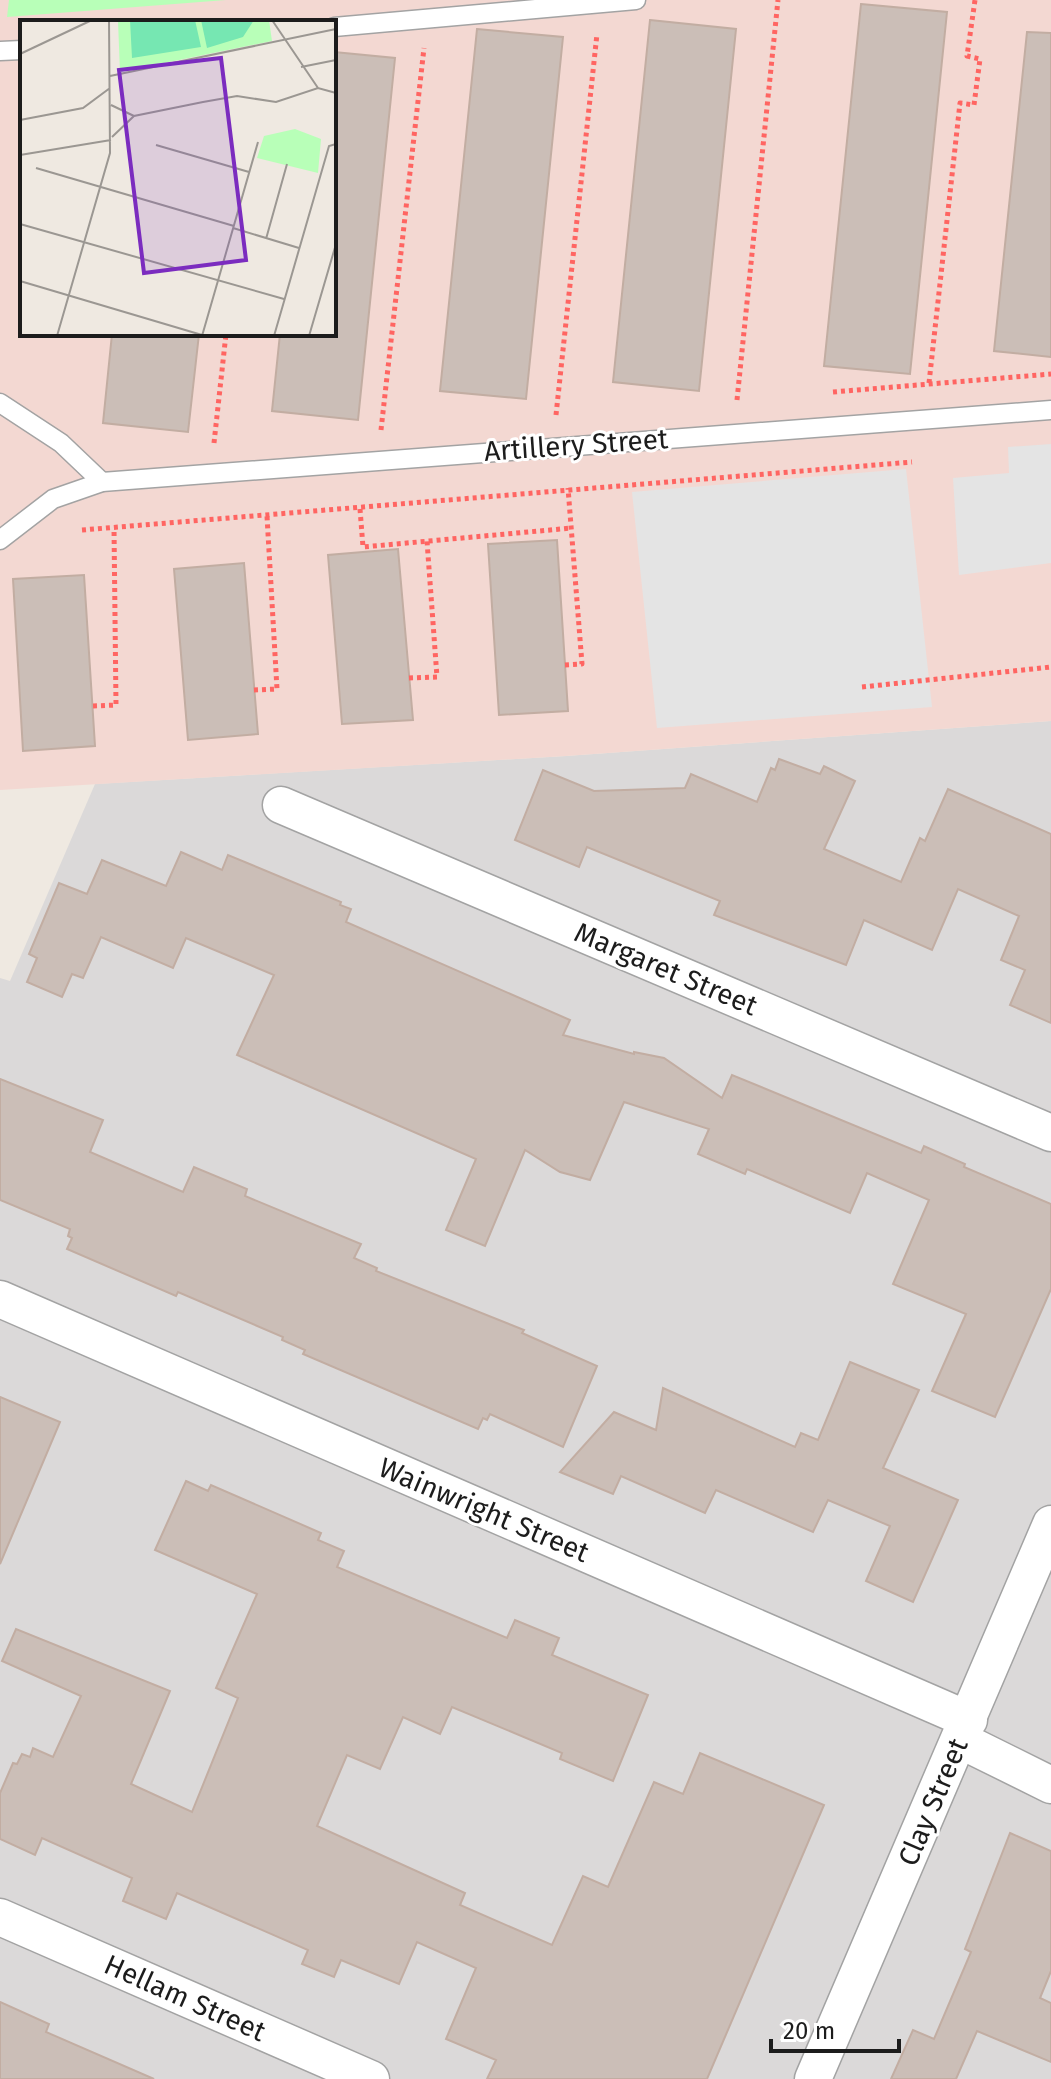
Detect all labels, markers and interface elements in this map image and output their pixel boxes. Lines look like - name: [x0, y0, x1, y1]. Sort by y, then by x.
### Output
- inset map: [20, 20, 336, 336]
- street label: Artillery Street: [483, 422, 670, 468]
- street label: Margaret Street: [570, 916, 763, 1023]
- street label: Wainwright Street: [374, 1451, 595, 1570]
- street label: Clay Street: [891, 1732, 975, 1871]
- street label: Hellam Street: [99, 1948, 272, 2049]
- scale bar: [771, 2003, 899, 2053]
- text: 20 m: [783, 2017, 835, 2045]

